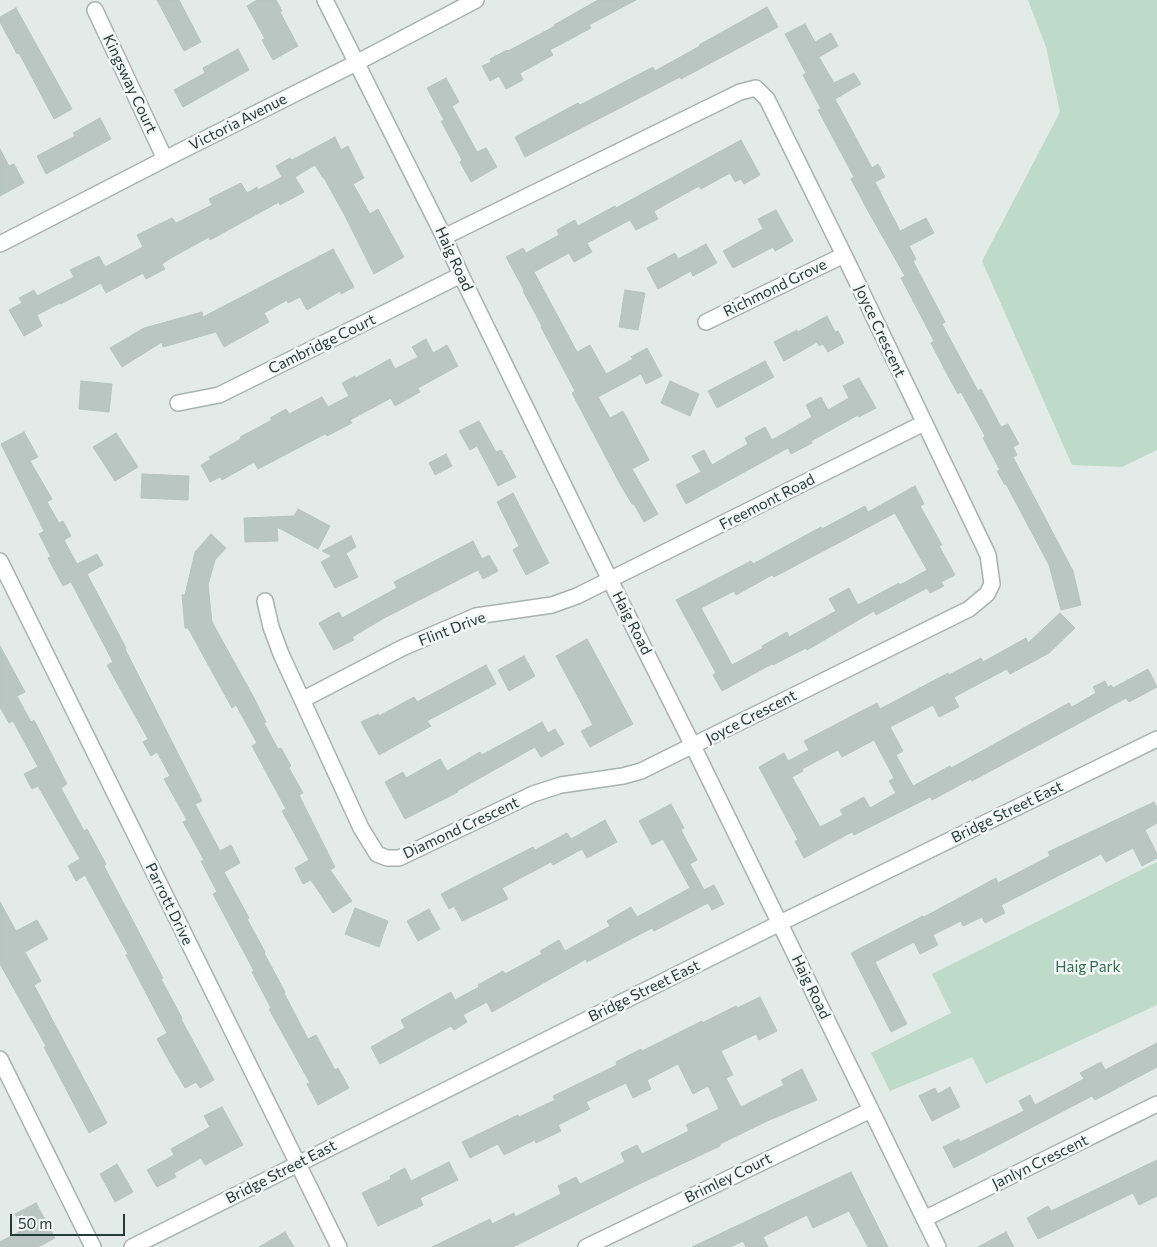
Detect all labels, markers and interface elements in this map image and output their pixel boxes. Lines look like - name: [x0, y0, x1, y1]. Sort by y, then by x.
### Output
- street label: Kingsway Court: [99, 32, 161, 136]
- street label: Victoria Avenue: [186, 90, 290, 154]
- street label: Haig Road: [431, 224, 477, 294]
- street label: Richmond Grove: [720, 255, 830, 321]
- street label: Joyce Crescent: [851, 282, 909, 380]
- street label: Cambridge Court: [265, 310, 379, 378]
- street label: Freemont Road: [716, 470, 818, 534]
- street label: Haig Road: [608, 588, 656, 658]
- street label: Flint Drive: [416, 608, 488, 650]
- street label: Joyce Crescent: [703, 686, 799, 748]
- street label: Bridge Street East: [948, 777, 1066, 847]
- street label: Diamond Crescent: [400, 793, 522, 863]
- street label: Parrott Drive: [141, 860, 197, 948]
- street label: Haig Road: [788, 952, 834, 1022]
- street label: Bridge Street East: [585, 956, 703, 1026]
- park label: Haig Park: [1055, 958, 1121, 976]
- street label: Janlyn Crescent: [989, 1131, 1091, 1193]
- street label: Bridge Street East: [223, 1136, 339, 1208]
- street label: Brimley Court: [682, 1149, 774, 1207]
- scale bar: [12, 1204, 128, 1236]
- text: 50 m: [18, 1214, 52, 1232]

